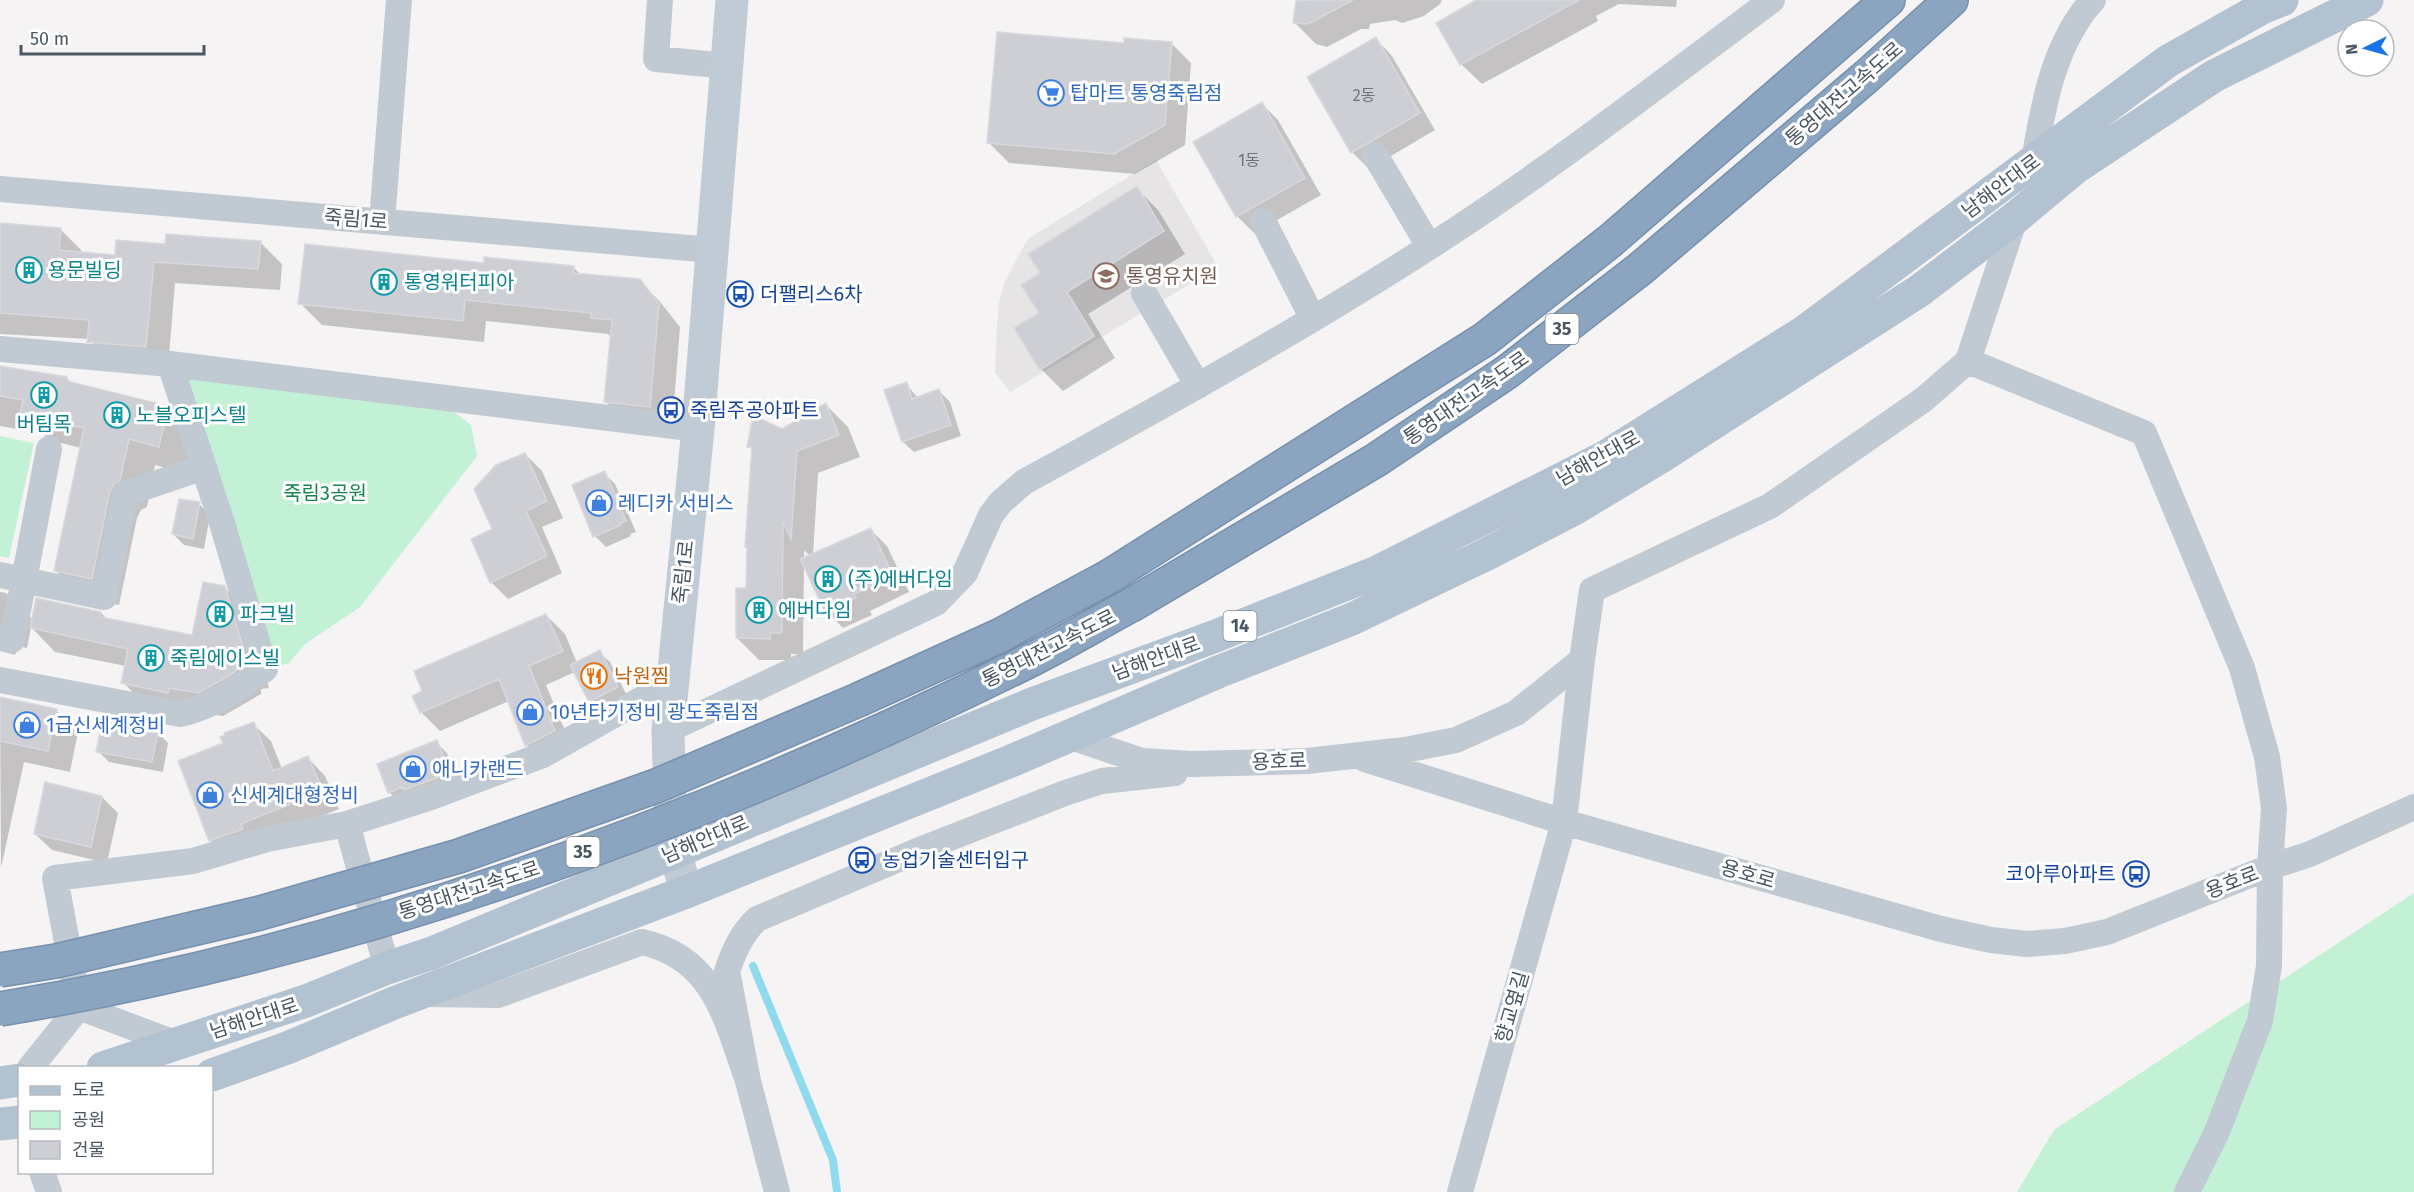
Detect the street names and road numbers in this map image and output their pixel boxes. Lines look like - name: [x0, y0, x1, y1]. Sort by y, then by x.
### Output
- street label: 통영대전고속도로: [1781, 37, 1907, 151]
- street label: 남해안대로: [1957, 149, 2045, 223]
- street label: 죽림1로: [323, 204, 389, 234]
- road number: 35: [1546, 314, 1578, 344]
- street label: 통영대전고속도로: [1399, 346, 1533, 450]
- street label: 남해안대로: [1552, 425, 1644, 491]
- street label: 죽림1로: [668, 539, 698, 605]
- street label: 통영대전고속도로: [978, 604, 1120, 692]
- road number: 14: [1224, 611, 1256, 641]
- street label: 남해안대로: [1109, 631, 1203, 685]
- street label: 용호로: [1251, 748, 1307, 774]
- street label: 남해안대로: [658, 810, 752, 868]
- road number: 35: [566, 837, 600, 867]
- street label: 용호로: [1718, 855, 1778, 893]
- street label: 통영대전고속도로: [395, 856, 543, 924]
- street label: 용호로: [2202, 861, 2262, 903]
- street label: 향교옆길: [1490, 968, 1534, 1046]
- street label: 남해안대로: [207, 992, 301, 1044]

